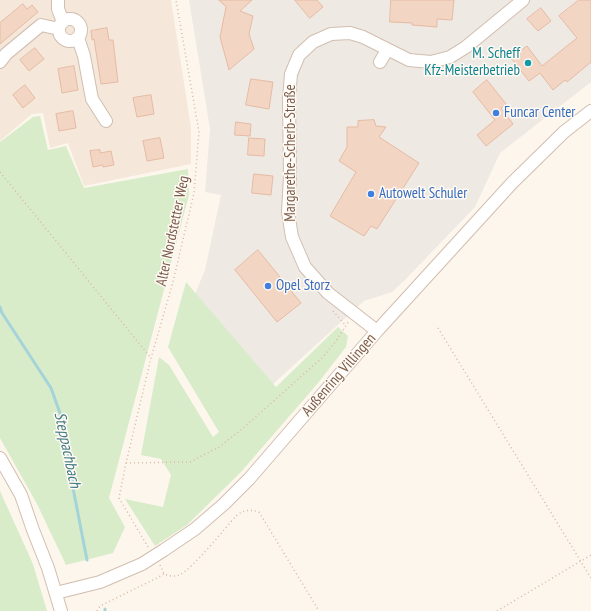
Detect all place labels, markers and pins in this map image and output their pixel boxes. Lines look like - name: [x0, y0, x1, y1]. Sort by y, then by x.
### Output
- place label: M. Scheff Kfz-Meisterbetrieb: [424, 45, 520, 80]
- marker: M. Scheff Kfz-Meisterbetrieb: [523, 58, 533, 68]
- place label: Funcar Center: [504, 104, 575, 122]
- marker: Funcar Center: [491, 108, 501, 118]
- place label: Autowelt Schuler: [379, 185, 467, 203]
- marker: Autowelt Schuler: [366, 189, 376, 199]
- place label: Opel Storz: [276, 277, 330, 295]
- marker: Opel Storz: [263, 281, 273, 291]

